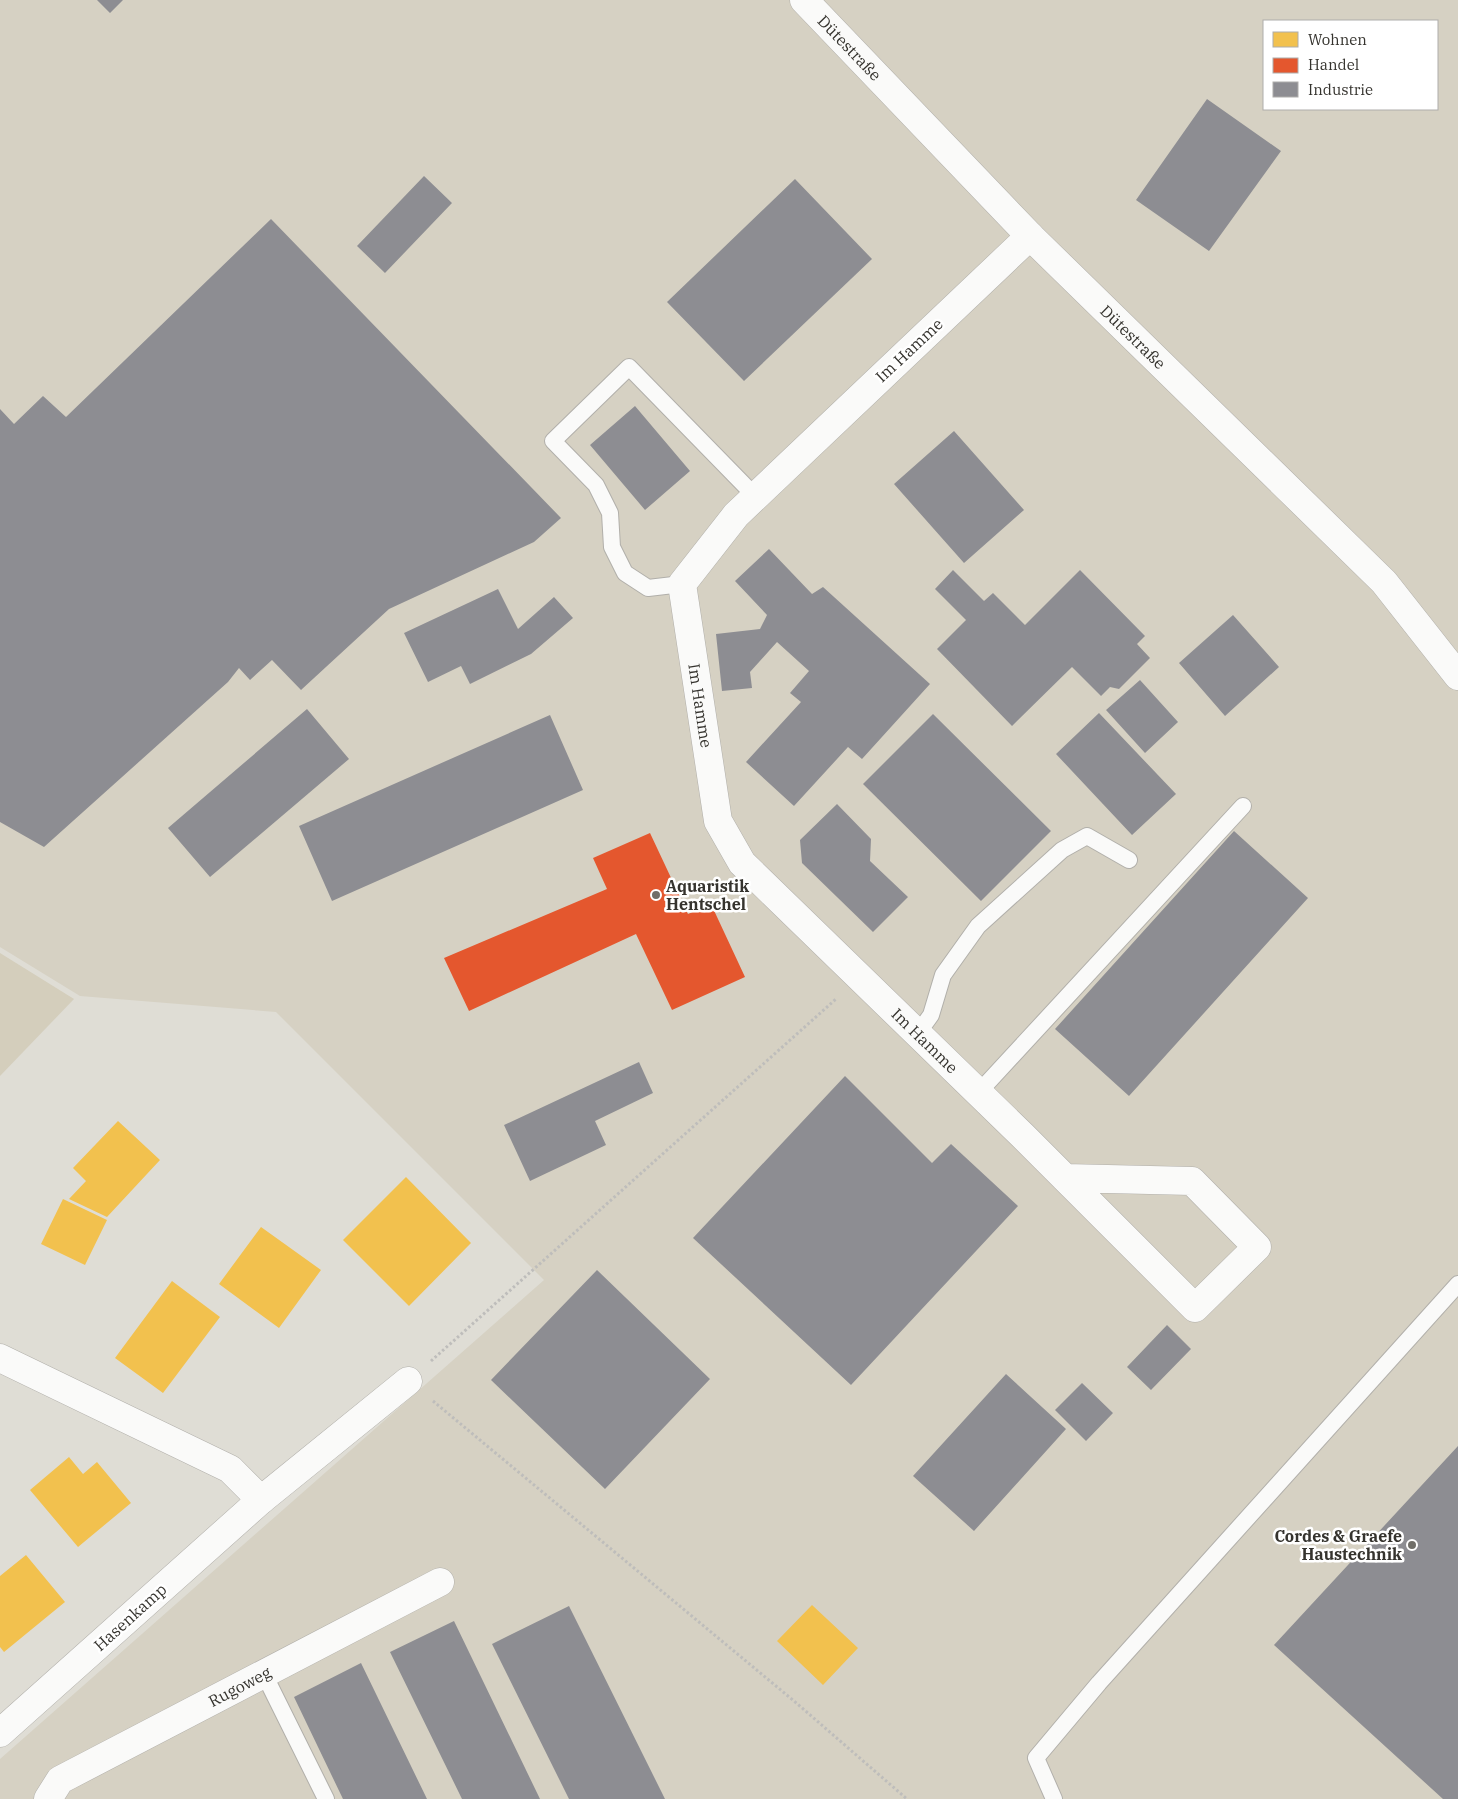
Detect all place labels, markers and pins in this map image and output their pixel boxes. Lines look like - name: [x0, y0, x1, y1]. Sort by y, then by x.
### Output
- place label: Aquaristik Hentschel: [666, 876, 749, 914]
- marker: Aquaristik Hentschel: [650, 889, 662, 901]
- place label: Cordes & Graefe Haustechnik: [1274, 1526, 1402, 1564]
- marker: Cordes & Graefe Haustechnik: [1406, 1539, 1418, 1551]

